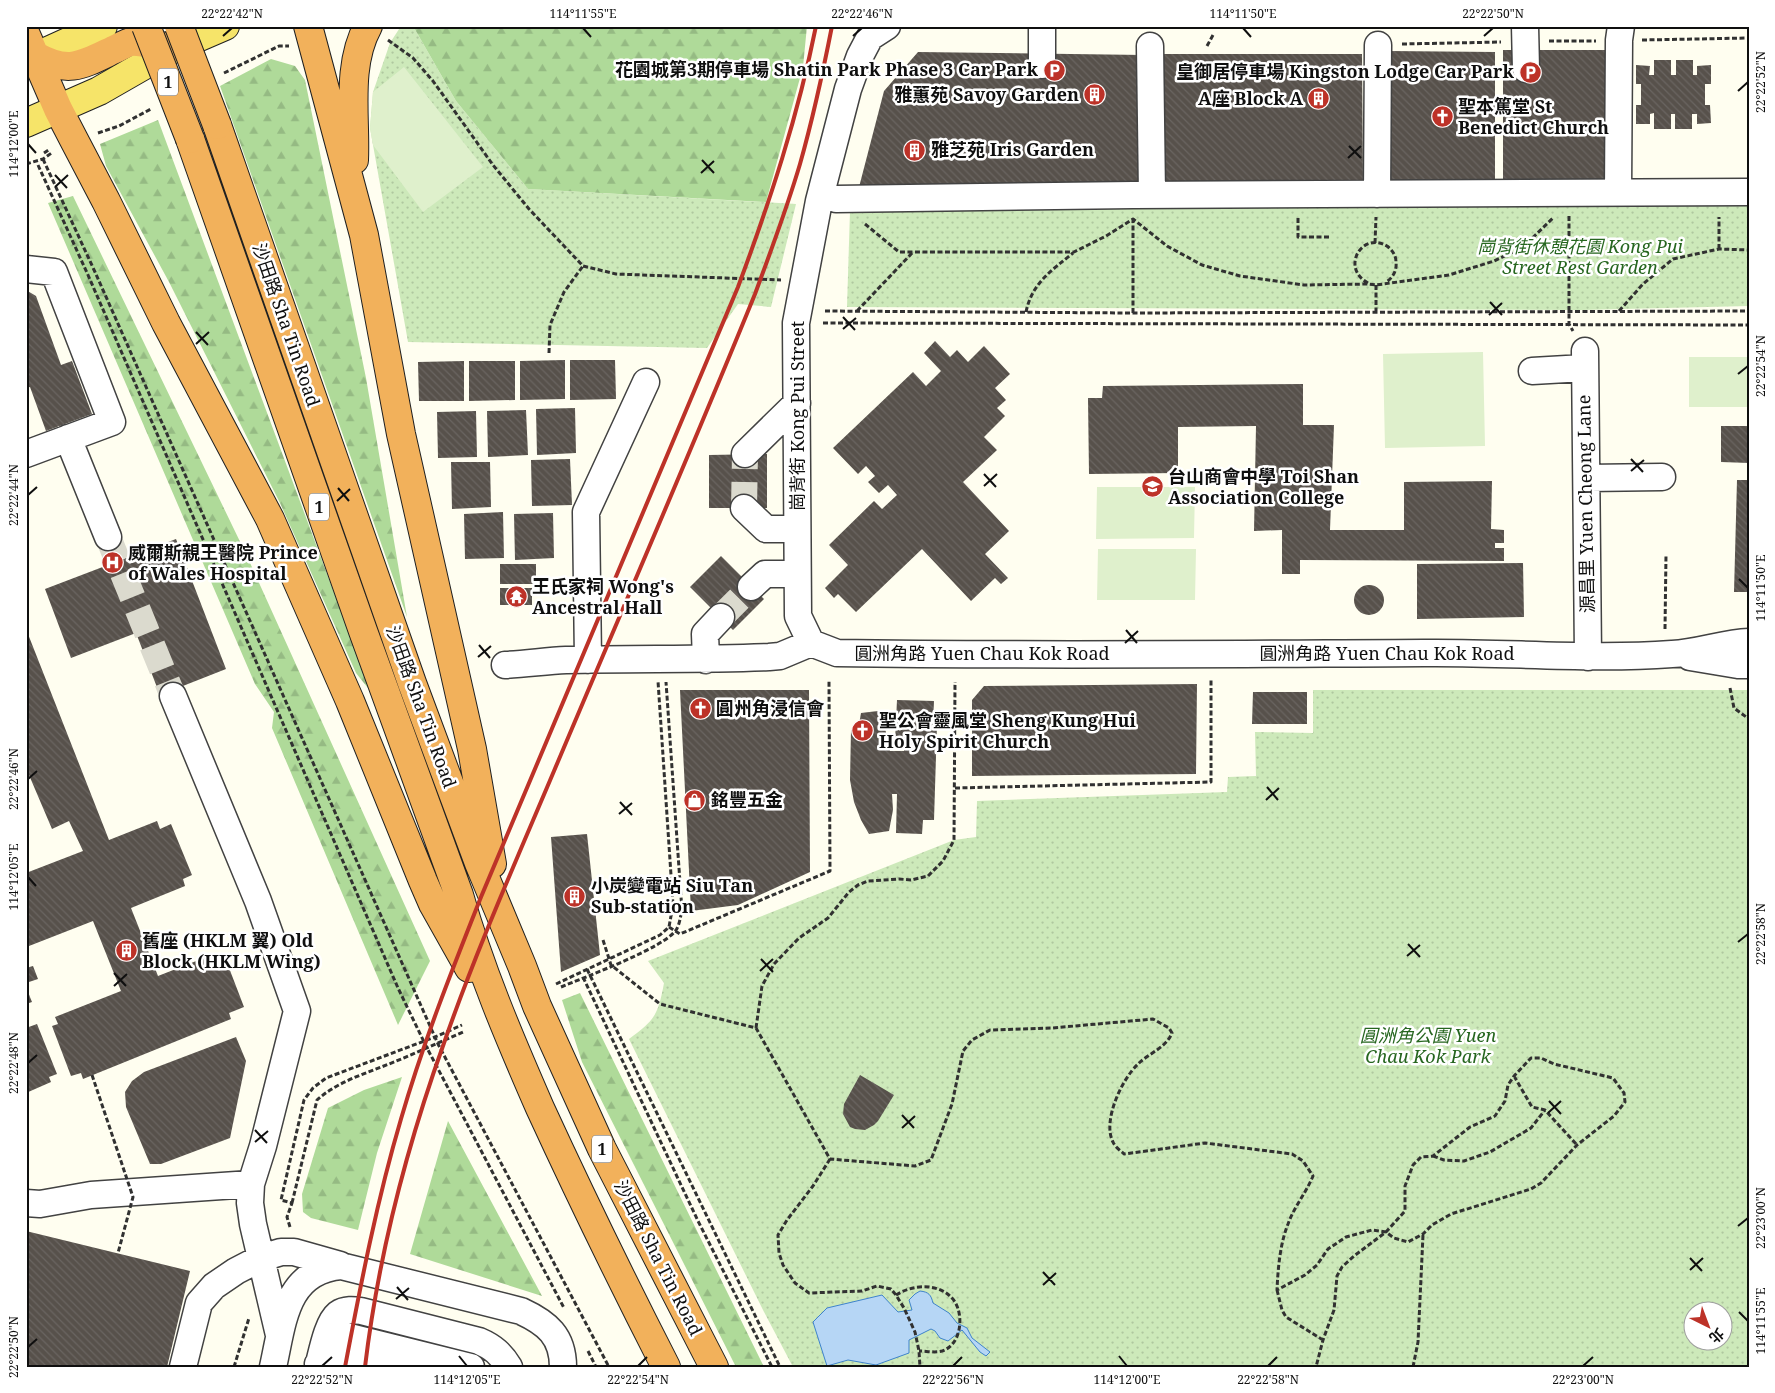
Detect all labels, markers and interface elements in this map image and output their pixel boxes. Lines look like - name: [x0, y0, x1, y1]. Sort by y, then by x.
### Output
- text: 22°22'42"N: [201, 5, 263, 22]
- text: 114°11'55"E: [550, 5, 616, 22]
- text: 22°22'46"N: [831, 5, 893, 22]
- text: 114°11'50"E: [1210, 5, 1276, 22]
- text: 22°22'50"N: [1462, 5, 1524, 22]
- text: 22°22'52"N: [1752, 51, 1769, 113]
- place label: 花園城第3期停車場 Shatin Park Phase 3 Car Park: [615, 57, 1039, 81]
- parking icon: 花園城第3期停車場 Shatin Park Phase 3 Car Park: [1042, 58, 1066, 82]
- place label: 皇御居停車場 Kingston Lodge Car Park: [1176, 59, 1515, 83]
- parking icon: 皇御居停車場 Kingston Lodge Car Park: [1518, 60, 1542, 84]
- road number: 1: [158, 68, 178, 95]
- place label: 雅蕙苑 Savoy Garden: [894, 82, 1079, 106]
- building icon: 雅蕙苑 Savoy Garden: [1083, 83, 1107, 107]
- place label: A座 Block A: [1198, 86, 1303, 110]
- building icon: A座 Block A: [1307, 87, 1331, 111]
- place label: 聖本篤堂 St Benedict Church: [1458, 94, 1609, 139]
- church icon: 聖本篤堂 St Benedict Church: [1430, 105, 1454, 129]
- text: 114°12'00"E: [5, 111, 22, 177]
- place label: 雅芝苑 Iris Garden: [931, 137, 1094, 161]
- building icon: 雅芝苑 Iris Garden: [903, 138, 927, 162]
- park label: 崗背街休憩花園 Kong Pui Street Rest Garden: [1477, 234, 1684, 279]
- street label: 沙田路 Sha Tin Road: [248, 240, 326, 410]
- street label: 崗背街 Kong Pui Street: [785, 321, 809, 511]
- text: 22°22'54"N: [1752, 335, 1769, 397]
- street label: 源昌里 Yuen Cheong Lane: [1571, 395, 1599, 613]
- text: 22°22'44"N: [5, 464, 22, 526]
- place label: 台山商會中學 Toi Shan Association College: [1168, 464, 1359, 509]
- school or university icon: 台山商會中學 Toi Shan Association College: [1140, 475, 1164, 499]
- road number: 1: [309, 494, 329, 520]
- place label: 威爾斯親王醫院 Prince of Wales Hospital: [128, 540, 318, 585]
- hospital icon: 威爾斯親王醫院 Prince of Wales Hospital: [100, 551, 124, 575]
- text: 114°11'50"E: [1752, 555, 1769, 621]
- place label: 王氏家祠 Wong's Ancestral Hall: [532, 574, 674, 619]
- temple icon: 王氏家祠 Wong's Ancestral Hall: [504, 585, 528, 609]
- street label: 沙田路 Sha Tin Road: [381, 622, 462, 791]
- street label: 圓洲角路 Yuen Chau Kok Road: [854, 641, 1110, 665]
- street label: 圓洲角路 Yuen Chau Kok Road: [1259, 641, 1515, 665]
- place label: 圓州角浸信會: [716, 696, 825, 720]
- church icon: 圓州角浸信會: [688, 697, 712, 721]
- place label: 聖公會靈風堂 Sheng Kung Hui Holy Spirit Church: [879, 708, 1137, 753]
- church icon: 聖公會靈風堂 Sheng Kung Hui Holy Spirit Church: [851, 719, 875, 743]
- text: 22°22'46"N: [5, 748, 22, 810]
- place label: 銘豐五金: [711, 787, 783, 811]
- shop icon: 銘豐五金: [683, 788, 707, 812]
- text: 114°12'05"E: [5, 844, 22, 910]
- place label: 小炭變電站 Siu Tan Sub-station: [591, 873, 753, 918]
- building icon: 小炭變電站 Siu Tan Sub-station: [563, 884, 587, 908]
- text: 22°22'58"N: [1752, 903, 1769, 965]
- place label: 舊座 (HKLM 翼) Old Block (HKLM Wing): [142, 928, 321, 973]
- building icon: 舊座 (HKLM 翼) Old Block (HKLM Wing): [114, 939, 138, 963]
- park label: 圓洲角公園 Yuen Chau Kok Park: [1360, 1023, 1496, 1068]
- text: 22°22'48"N: [5, 1032, 22, 1094]
- road number: 1: [592, 1136, 612, 1162]
- street label: 沙田路 Sha Tin Road: [609, 1176, 708, 1339]
- text: 22°23'00"N: [1752, 1187, 1769, 1249]
- text: 114°11'55"E: [1752, 1288, 1769, 1354]
- north arrow: [1682, 1300, 1732, 1350]
- text: 22°22'50"N: [5, 1316, 22, 1378]
- text: 北: [1705, 1324, 1729, 1348]
- text: 22°22'52"N: [291, 1371, 353, 1388]
- text: 114°12'05"E: [434, 1371, 500, 1388]
- text: 22°22'54"N: [607, 1371, 669, 1388]
- text: 22°22'56"N: [922, 1371, 984, 1388]
- text: 114°12'00"E: [1094, 1371, 1160, 1388]
- text: 22°22'58"N: [1237, 1371, 1299, 1388]
- text: 22°23'00"N: [1552, 1371, 1614, 1388]

